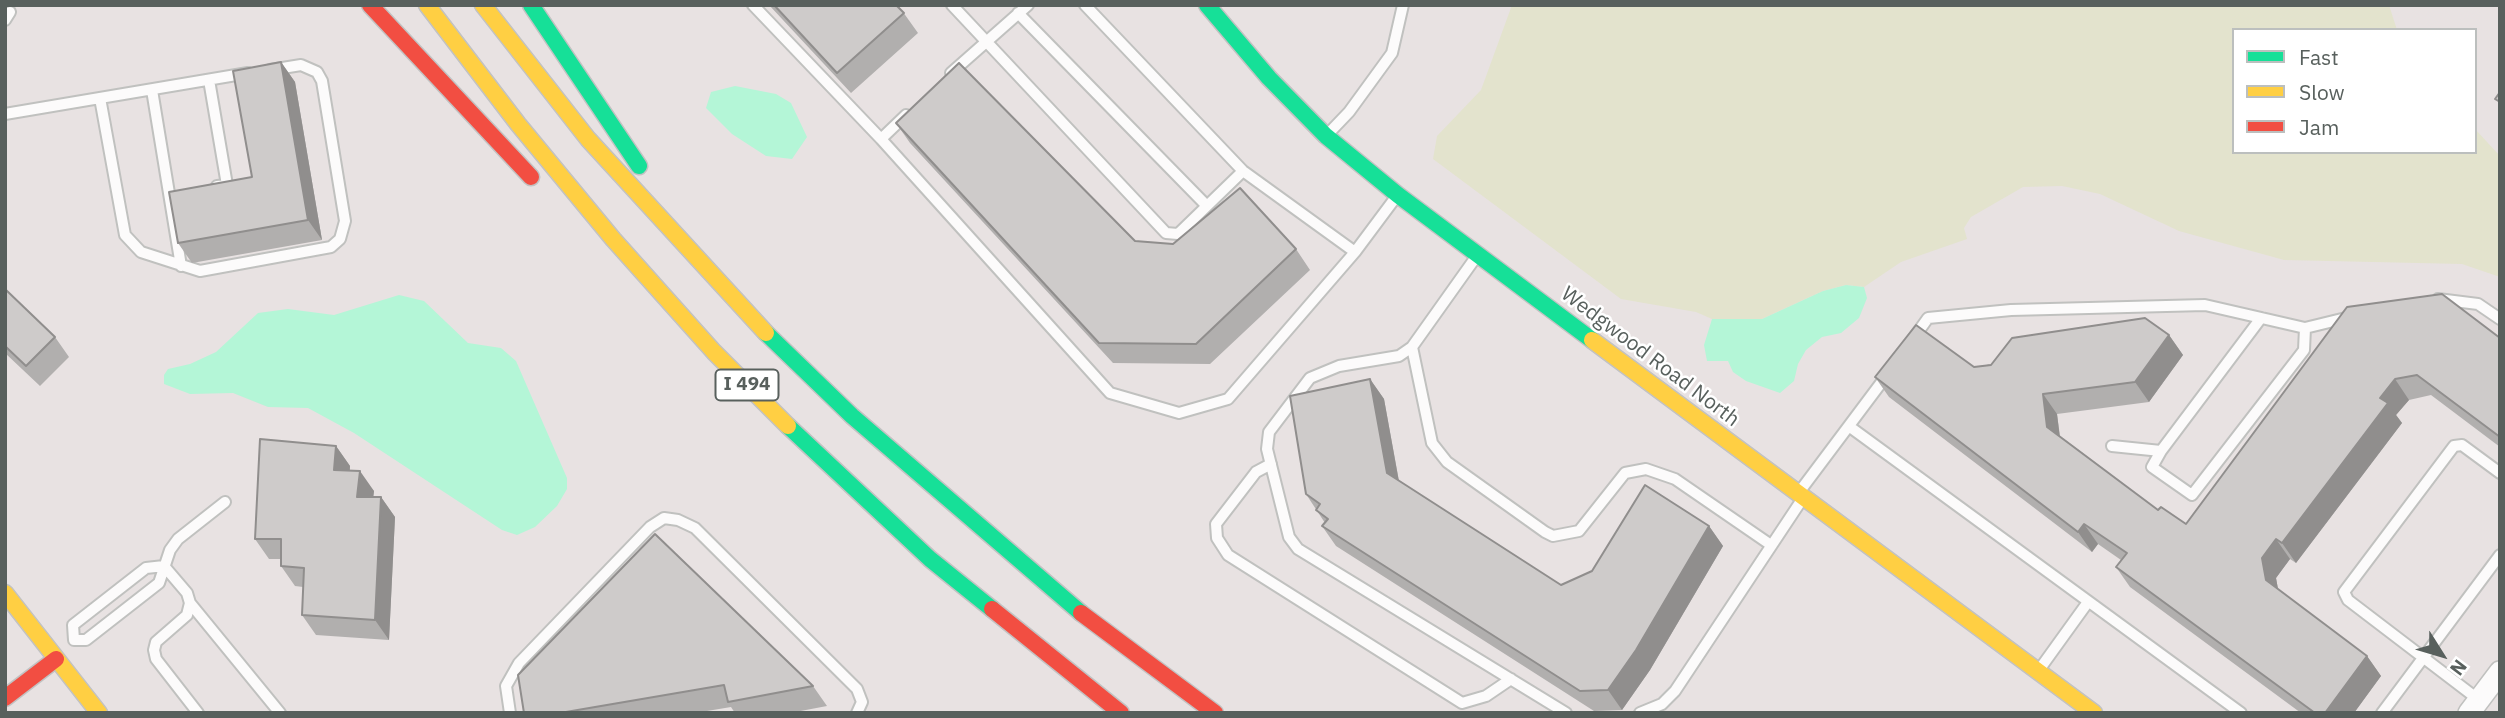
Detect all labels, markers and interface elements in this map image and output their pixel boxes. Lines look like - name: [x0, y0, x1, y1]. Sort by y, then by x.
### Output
- legend: [2232, 28, 2477, 154]
- text: Fast: [2299, 43, 2339, 71]
- text: Slow: [2299, 78, 2345, 106]
- text: Jam: [2299, 113, 2339, 141]
- street label: Wedgwood Road North: [1556, 282, 1744, 432]
- road number: I 494: [716, 370, 778, 400]
- north arrow: [2407, 620, 2477, 690]
- text: N: [2445, 655, 2473, 680]

